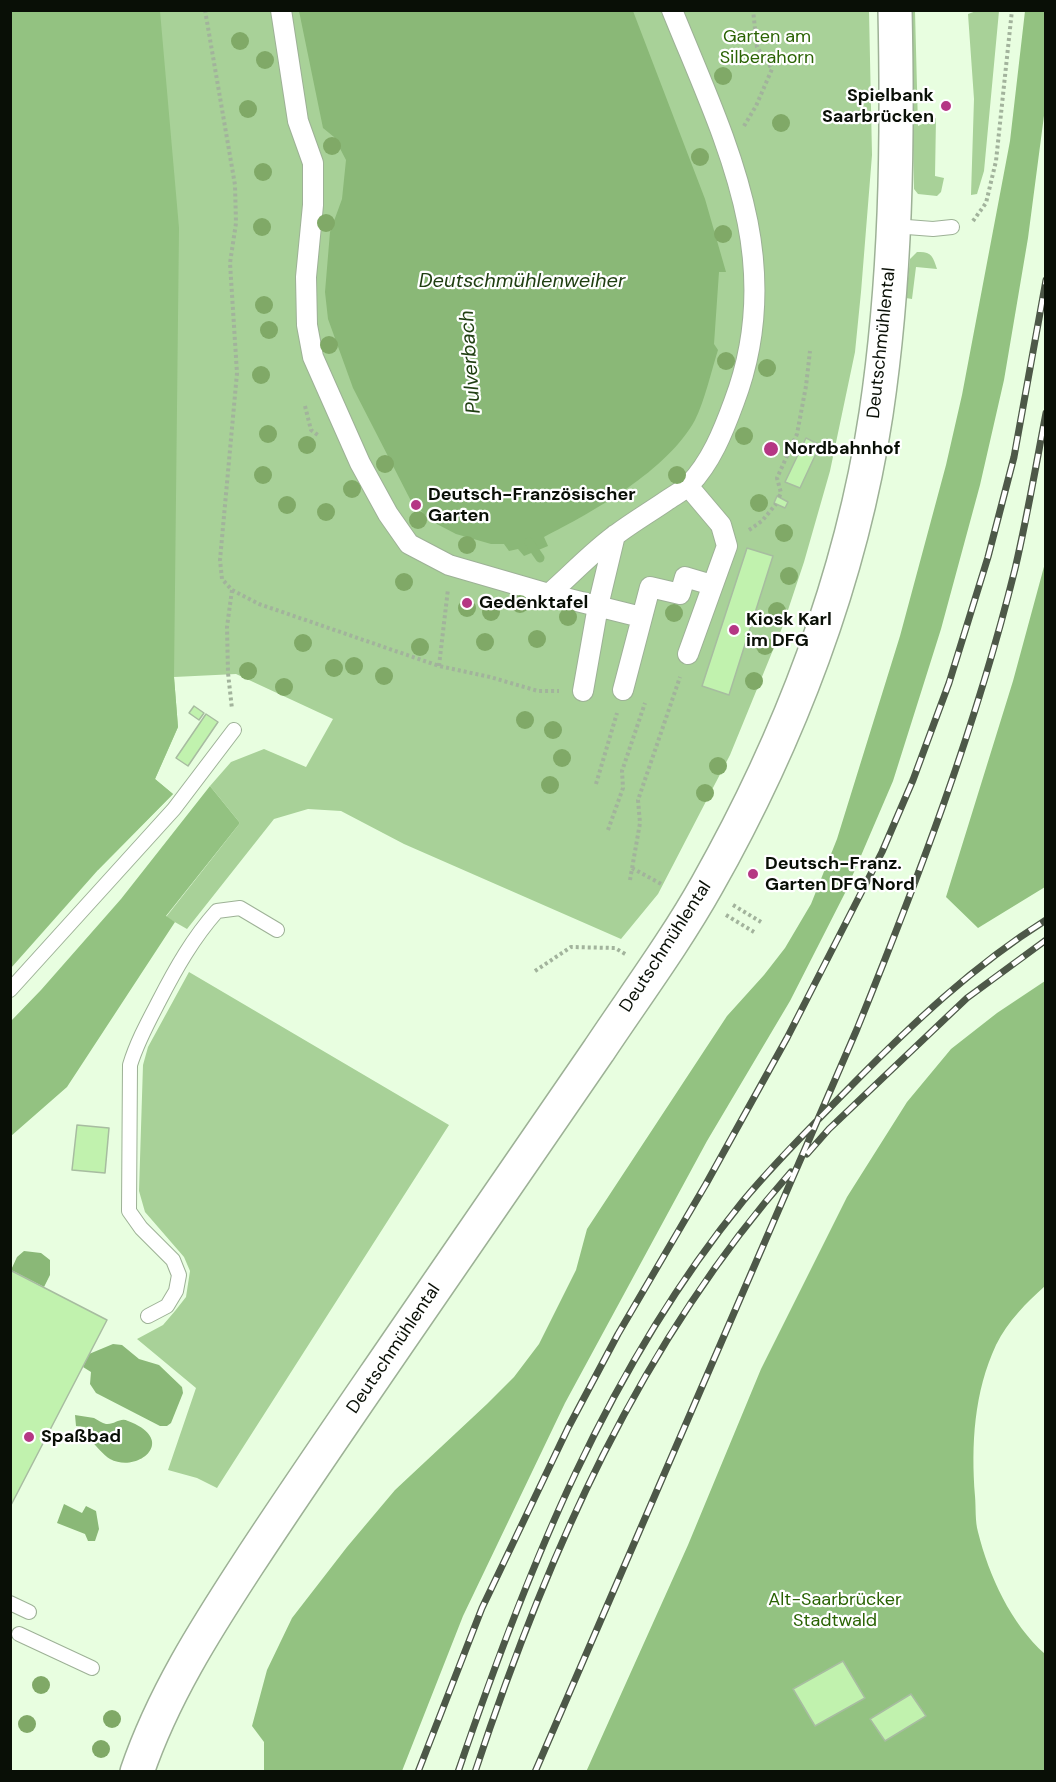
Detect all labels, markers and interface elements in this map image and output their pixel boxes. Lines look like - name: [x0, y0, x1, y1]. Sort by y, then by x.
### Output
- park label: Garten am Silberahorn: [720, 26, 814, 68]
- place label: Spielbank Saarbrücken: [822, 85, 934, 128]
- marker: Spielbank Saarbrücken: [939, 99, 953, 113]
- street label: Deutschmühlental: [863, 266, 901, 420]
- water label: Deutschmühlenweiher: [419, 270, 625, 294]
- water label: Pulverbach: [455, 310, 487, 414]
- place label: Nordbahnhof: [784, 438, 900, 460]
- marker: Nordbahnhof: [762, 440, 780, 458]
- place label: Deutsch-Französischer Garten: [428, 484, 636, 526]
- marker: Deutsch-Französischer Garten: [409, 498, 423, 512]
- place label: Gedenktafel: [479, 592, 588, 614]
- marker: Gedenktafel: [460, 596, 474, 610]
- place label: Kiosk Karl im DFG: [746, 609, 832, 652]
- marker: Kiosk Karl im DFG: [727, 623, 741, 637]
- place label: Deutsch-Franz. Garten DFG Nord: [765, 853, 915, 896]
- marker: Deutsch-Franz. Garten DFG Nord: [746, 867, 760, 881]
- street label: Deutschmühlental: [616, 877, 716, 1017]
- street label: Deutschmühlental: [343, 1280, 445, 1418]
- place label: Spaßbad: [41, 1426, 121, 1448]
- marker: Spaßbad: [22, 1430, 36, 1444]
- park label: Alt-Saarbrücker Stadtwald: [768, 1589, 902, 1632]

